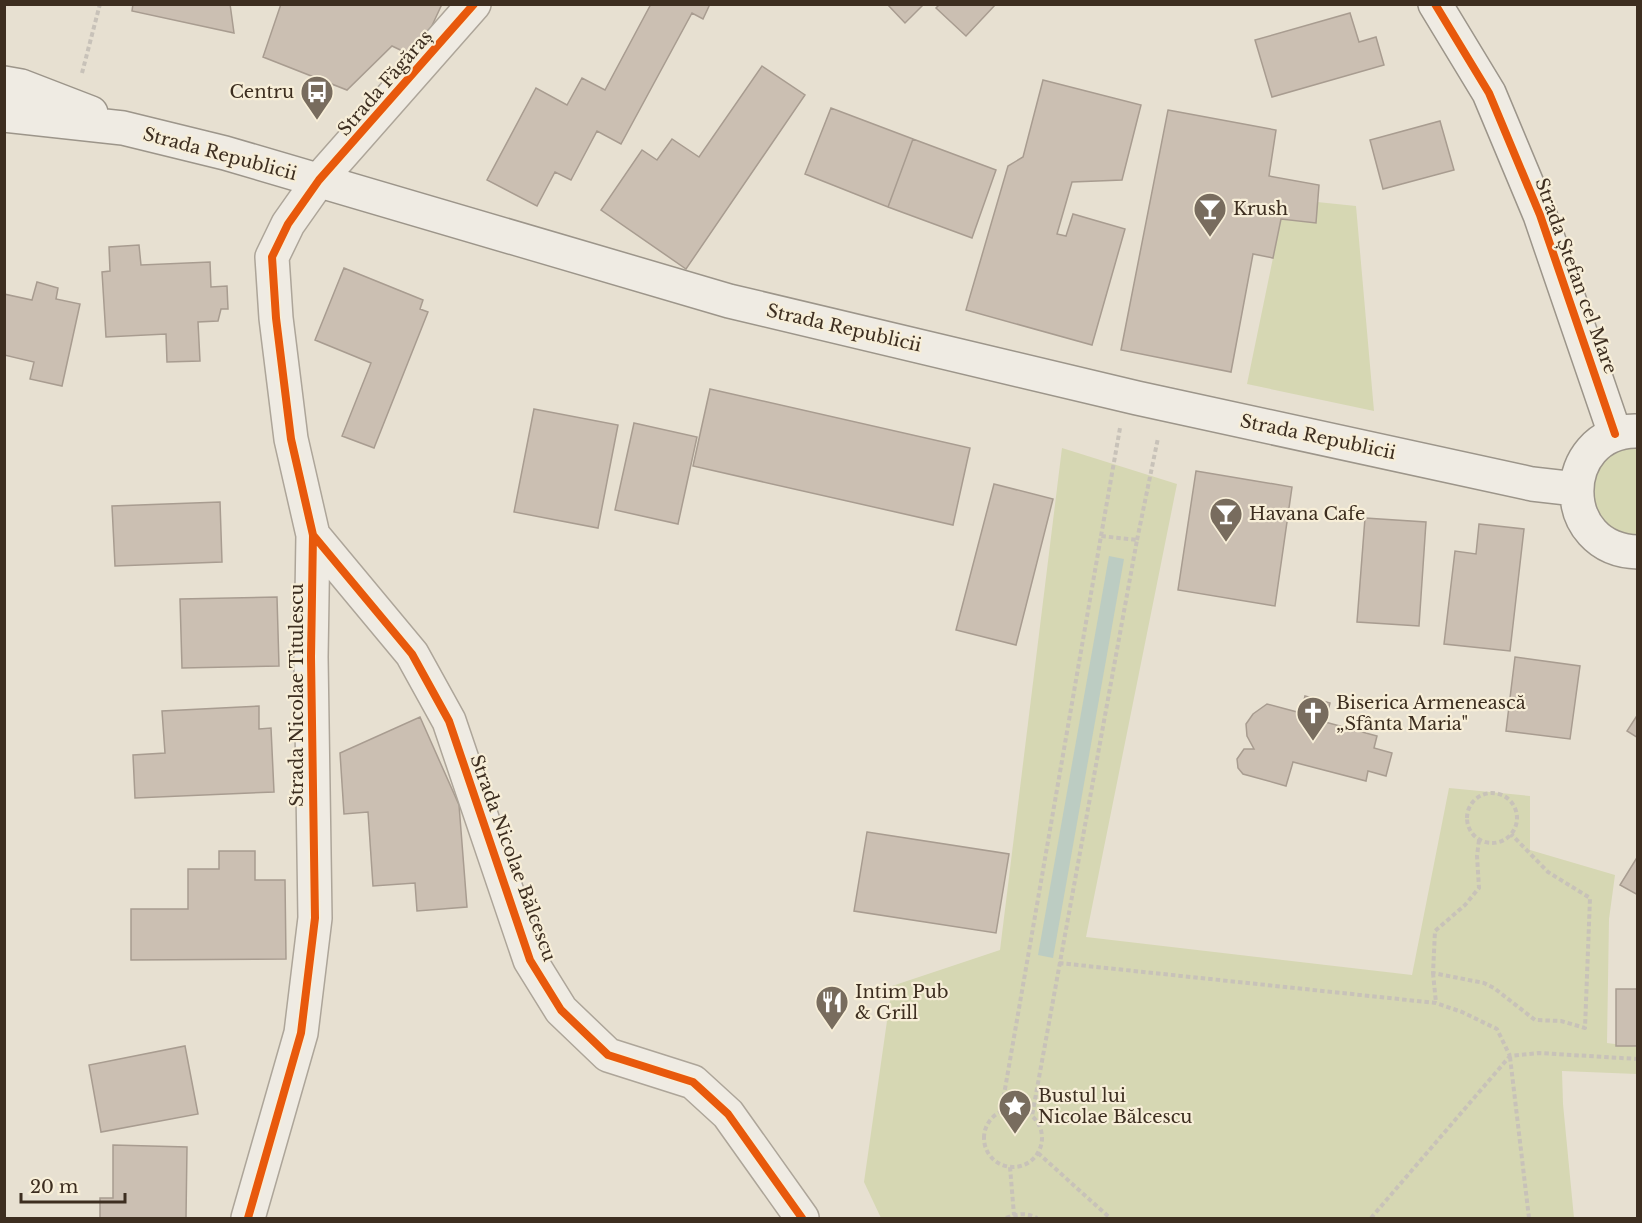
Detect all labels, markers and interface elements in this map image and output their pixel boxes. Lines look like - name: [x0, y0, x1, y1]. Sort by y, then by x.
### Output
- street label: Strada Făgăraș: [333, 26, 437, 140]
- bus stop icon: Centru: [299, 74, 335, 121]
- place label: Centru: [229, 81, 294, 103]
- street label: Strada Republicii: [141, 123, 299, 185]
- street label: Strada Ștefan cel Mare: [1530, 175, 1622, 377]
- bar icon: Krush: [1192, 191, 1228, 238]
- place label: Krush: [1233, 198, 1288, 220]
- street label: Strada Republicii: [764, 299, 924, 357]
- street label: Strada Republicii: [1238, 410, 1398, 464]
- bar icon: Havana Cafe: [1208, 496, 1244, 543]
- place label: Havana Cafe: [1249, 503, 1365, 525]
- street label: Strada Nicolae Titulescu: [286, 583, 308, 807]
- place label: Biserica Armenească „Sfânta Maria": [1336, 692, 1526, 735]
- church icon: Biserica Armenească „Sfânta Maria": [1295, 695, 1331, 742]
- street label: Strada Nicolae Bălcescu: [465, 752, 561, 964]
- place label: Intim Pub & Grill: [855, 981, 949, 1024]
- restaurant icon: Intim Pub & Grill: [814, 984, 850, 1031]
- place label: Bustul lui Nicolae Bălcescu: [1038, 1085, 1192, 1128]
- place icon: Bustul lui Nicolae Bălcescu: [997, 1088, 1033, 1135]
- scale bar: [21, 1166, 124, 1204]
- text: 20 m: [30, 1176, 78, 1198]

